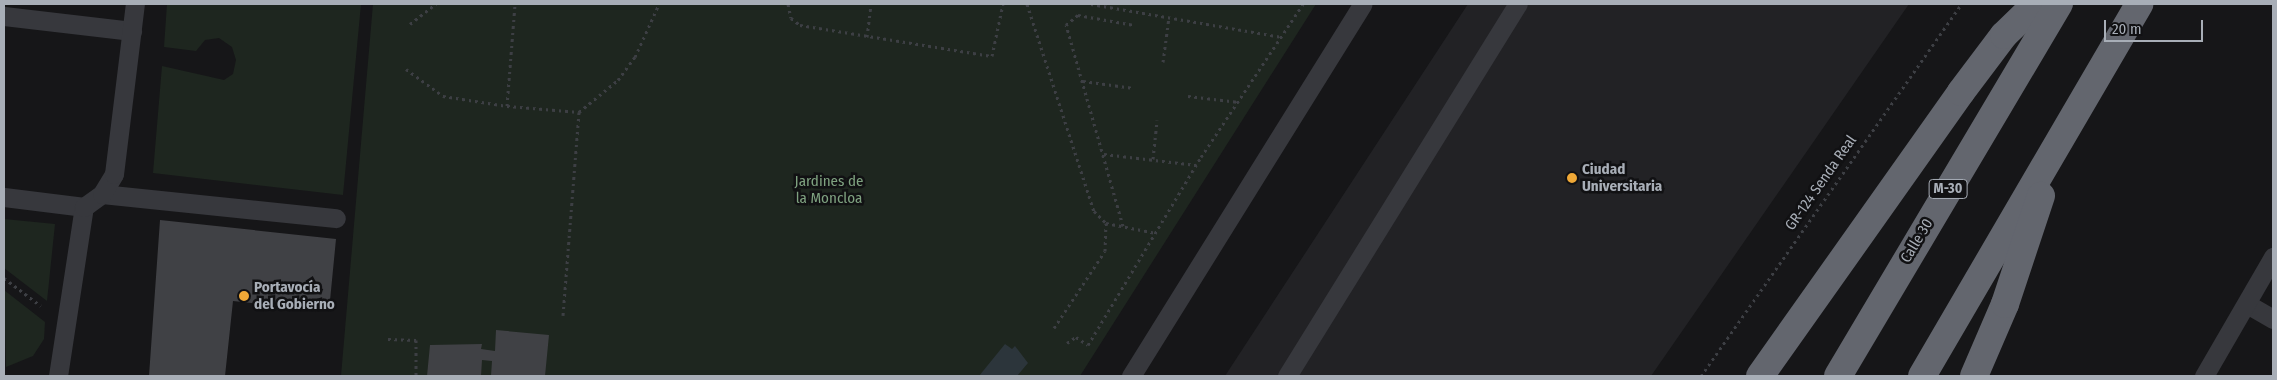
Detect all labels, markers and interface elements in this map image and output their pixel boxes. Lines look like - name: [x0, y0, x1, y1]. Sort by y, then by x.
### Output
- scale bar: [2107, 10, 2206, 42]
- text: 20 m: [2112, 20, 2142, 38]
- street label: GR-124 Senda Real: [1782, 132, 1860, 234]
- place label: Ciudad Universitaria: [1582, 160, 1662, 195]
- park label: Jardines de la Moncloa: [795, 172, 863, 207]
- marker: Ciudad Universitaria: [1566, 172, 1578, 184]
- road number: M-30: [1928, 178, 1968, 200]
- street label: Calle 30: [1897, 216, 1937, 266]
- place label: Portavocía del Gobierno: [254, 278, 335, 313]
- marker: Portavocía del Gobierno: [238, 290, 250, 302]

